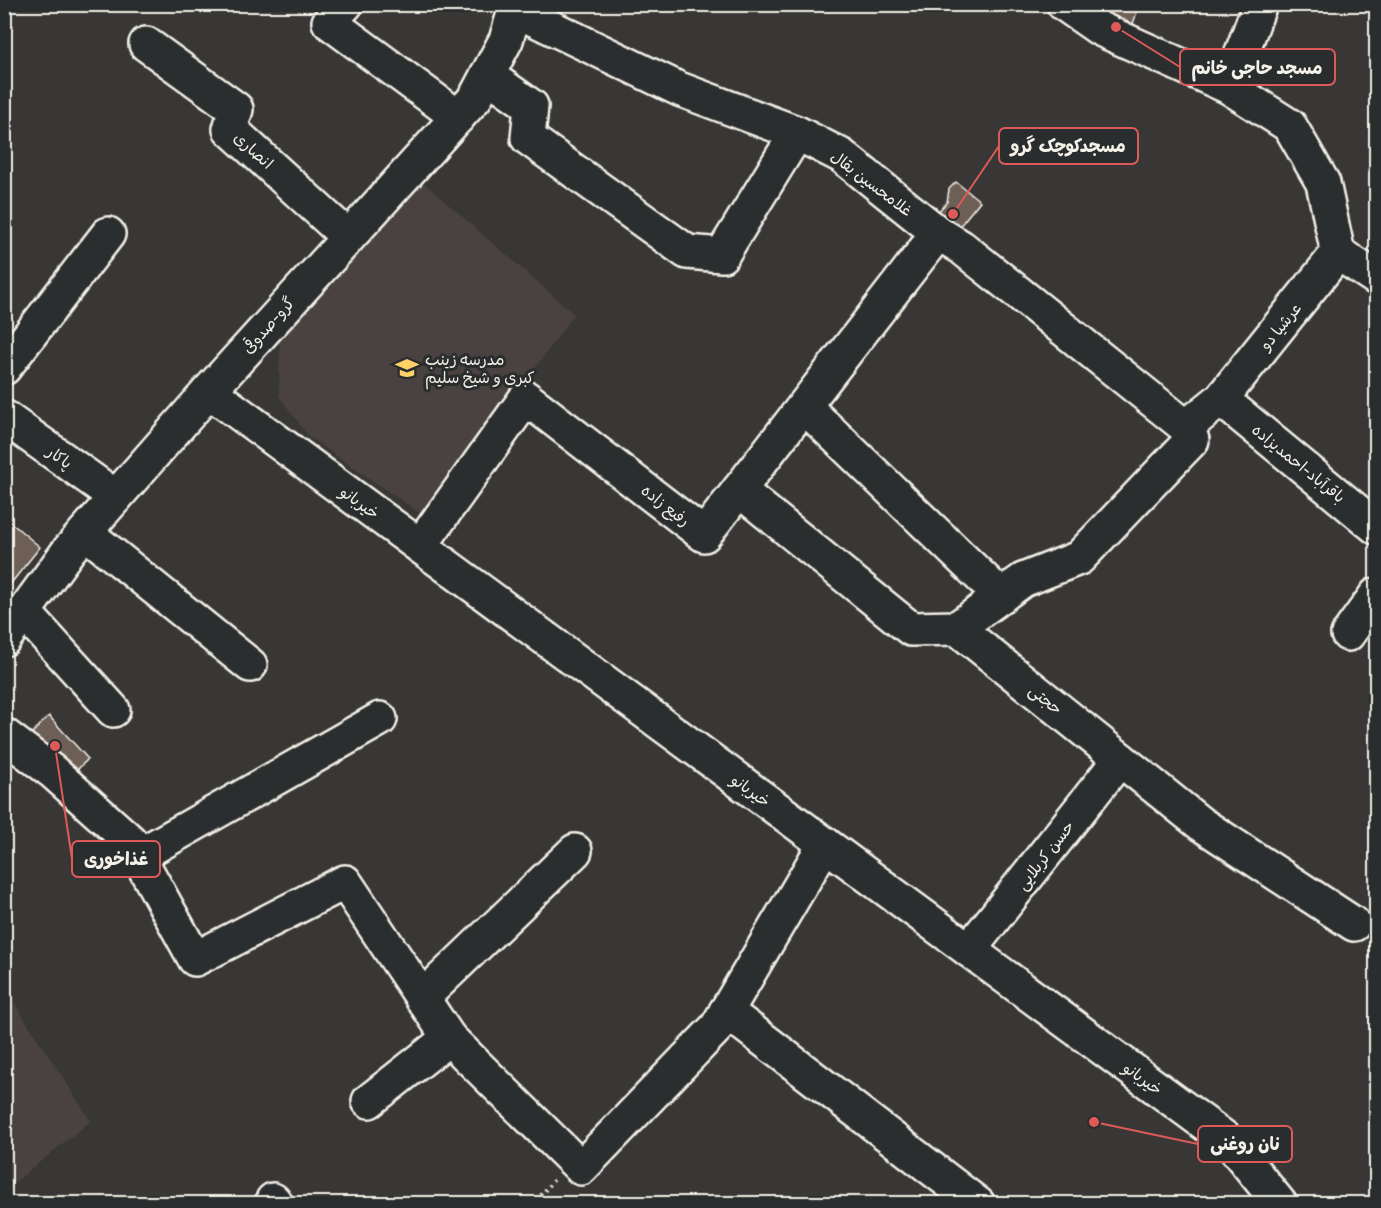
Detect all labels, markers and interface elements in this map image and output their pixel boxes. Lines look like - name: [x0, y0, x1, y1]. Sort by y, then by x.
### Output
- callout: مسجد حاجی خانم: [1180, 49, 1335, 85]
- text: مسجد حاجی خانم: [1191, 57, 1323, 82]
- street label: انصاری: [229, 128, 277, 174]
- callout: مسجدکوچک گرو: [999, 128, 1138, 164]
- text: مسجدکوچک گرو: [1008, 135, 1126, 158]
- street label: غلامحسین بقال: [827, 147, 916, 221]
- street label: گرو-صدوقی: [237, 292, 299, 358]
- street label: عرشیا دو: [1254, 299, 1306, 356]
- place label: مدرسه زینب کبری و شیخ سلیم: [425, 350, 535, 390]
- school or university icon: مدرسه زینب کبری و شیخ سلیم: [394, 355, 420, 381]
- street label: باقرآباد-احمدیزاده: [1248, 420, 1349, 508]
- street label: پاکار: [41, 441, 76, 474]
- street label: خیربانو: [335, 481, 383, 524]
- street label: رفیع زاده: [636, 481, 694, 532]
- street label: حجتی: [1025, 680, 1066, 719]
- street label: خیربانو: [726, 769, 774, 812]
- street label: حسن کربلایی: [1013, 817, 1079, 894]
- callout: غذاخوری: [72, 841, 160, 877]
- text: غذاخوری: [84, 848, 148, 871]
- street label: خیربانو: [1118, 1057, 1166, 1100]
- callout: نان روغنی: [1198, 1126, 1292, 1162]
- text: نان روغنی: [1210, 1133, 1280, 1156]

